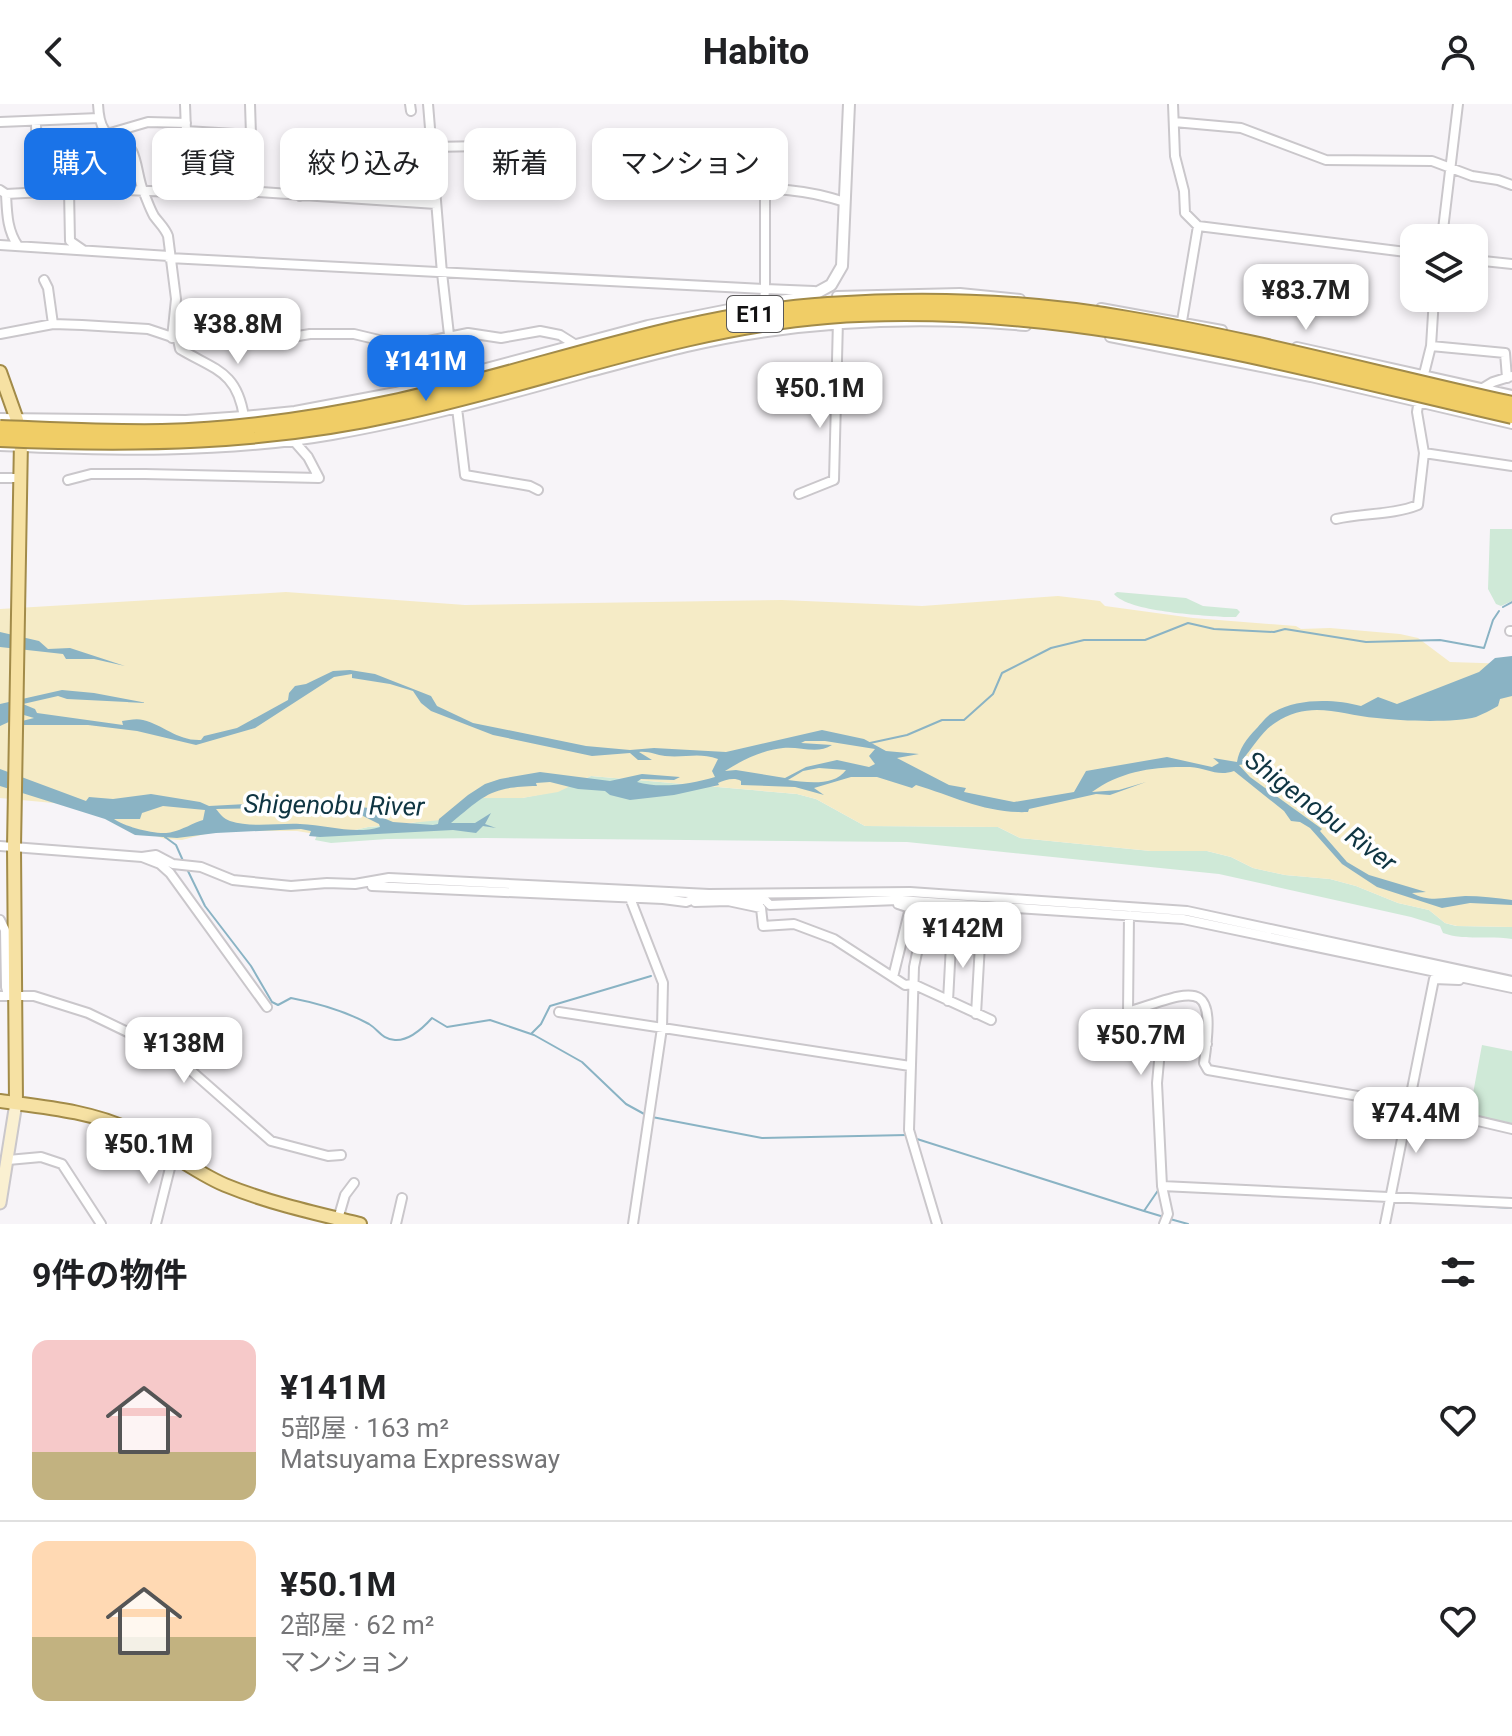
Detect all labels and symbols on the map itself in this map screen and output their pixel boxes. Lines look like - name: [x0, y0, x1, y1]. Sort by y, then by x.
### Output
- pin: ¥83.7M: [1241, 264, 1371, 332]
- road number: E11: [727, 296, 783, 332]
- pin: ¥38.8M: [173, 298, 303, 366]
- pin: ¥141M: [370, 335, 482, 403]
- pin: ¥50.1M: [755, 362, 885, 430]
- water label: Shigenobu River: [1240, 745, 1403, 878]
- water label: Shigenobu River: [243, 788, 426, 822]
- pin: ¥142M: [907, 902, 1019, 970]
- pin: ¥50.7M: [1076, 1009, 1206, 1077]
- pin: ¥138M: [128, 1017, 240, 1085]
- pin: ¥74.4M: [1351, 1087, 1481, 1155]
- pin: ¥50.1M: [84, 1118, 214, 1186]

